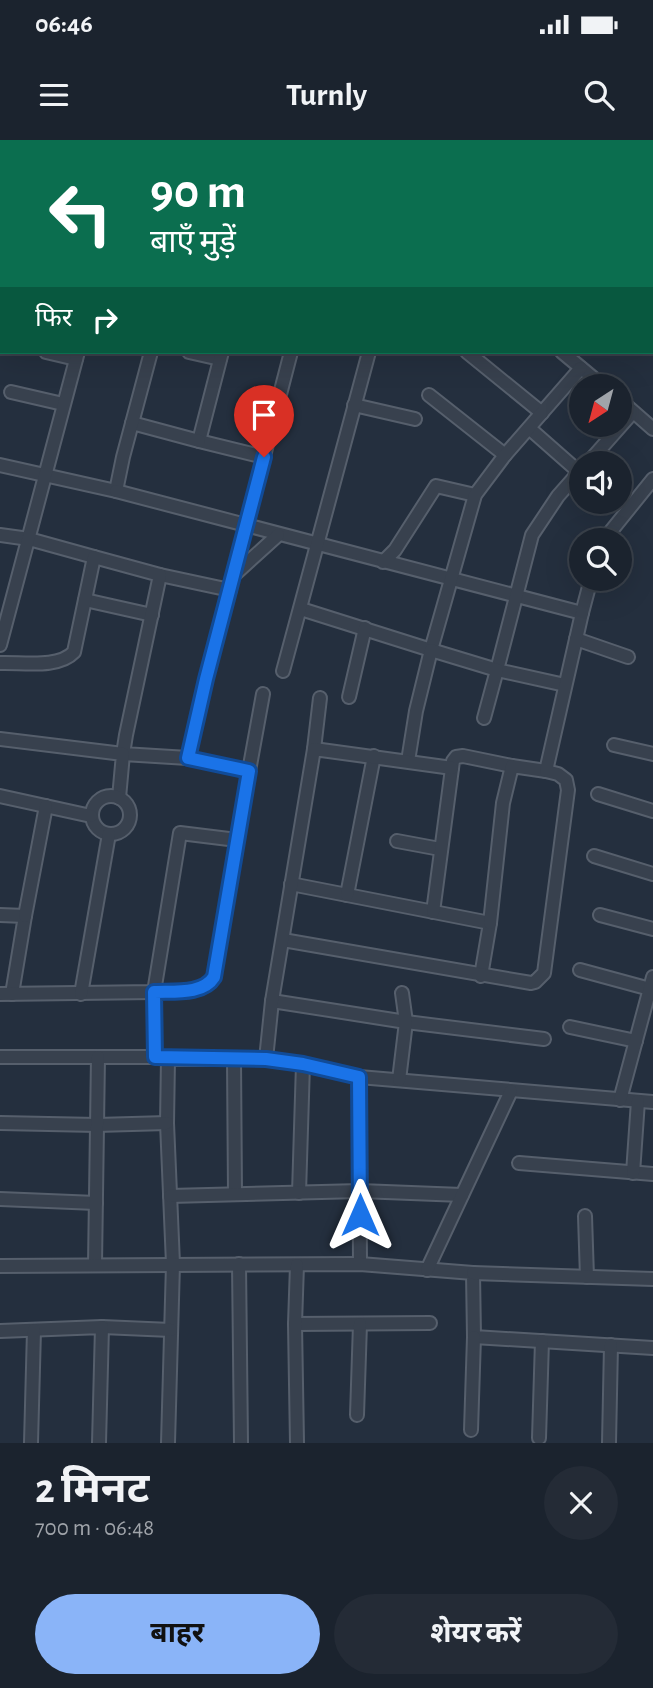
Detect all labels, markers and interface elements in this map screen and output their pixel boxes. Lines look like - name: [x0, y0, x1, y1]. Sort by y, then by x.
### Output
- text: 06:46: [35, 11, 93, 37]
- icon: menu: [35, 76, 73, 114]
- icon: search: [580, 76, 618, 114]
- text: Turnly: [286, 79, 367, 111]
- icon: left: [35, 168, 126, 259]
- text: 90 m: [150, 168, 246, 217]
- text: बाएँ मुड़ें: [150, 226, 236, 258]
- icon: right: [86, 301, 124, 339]
- text: फिर: [35, 305, 72, 331]
- north arrow: [569, 374, 632, 438]
- map controls: [569, 374, 632, 591]
- pin: [234, 385, 294, 457]
- icon: arrive: [245, 396, 283, 434]
- button: sound: [569, 451, 632, 514]
- button: search: [569, 528, 632, 591]
- position arrow: [323, 1178, 397, 1252]
- button: close: [544, 1466, 618, 1540]
- text: 2 मिनट: [35, 1468, 149, 1510]
- text: 700 m · 06:48: [35, 1517, 154, 1540]
- button: बाहर: [35, 1594, 320, 1674]
- button: शेयर करें: [334, 1594, 618, 1674]

